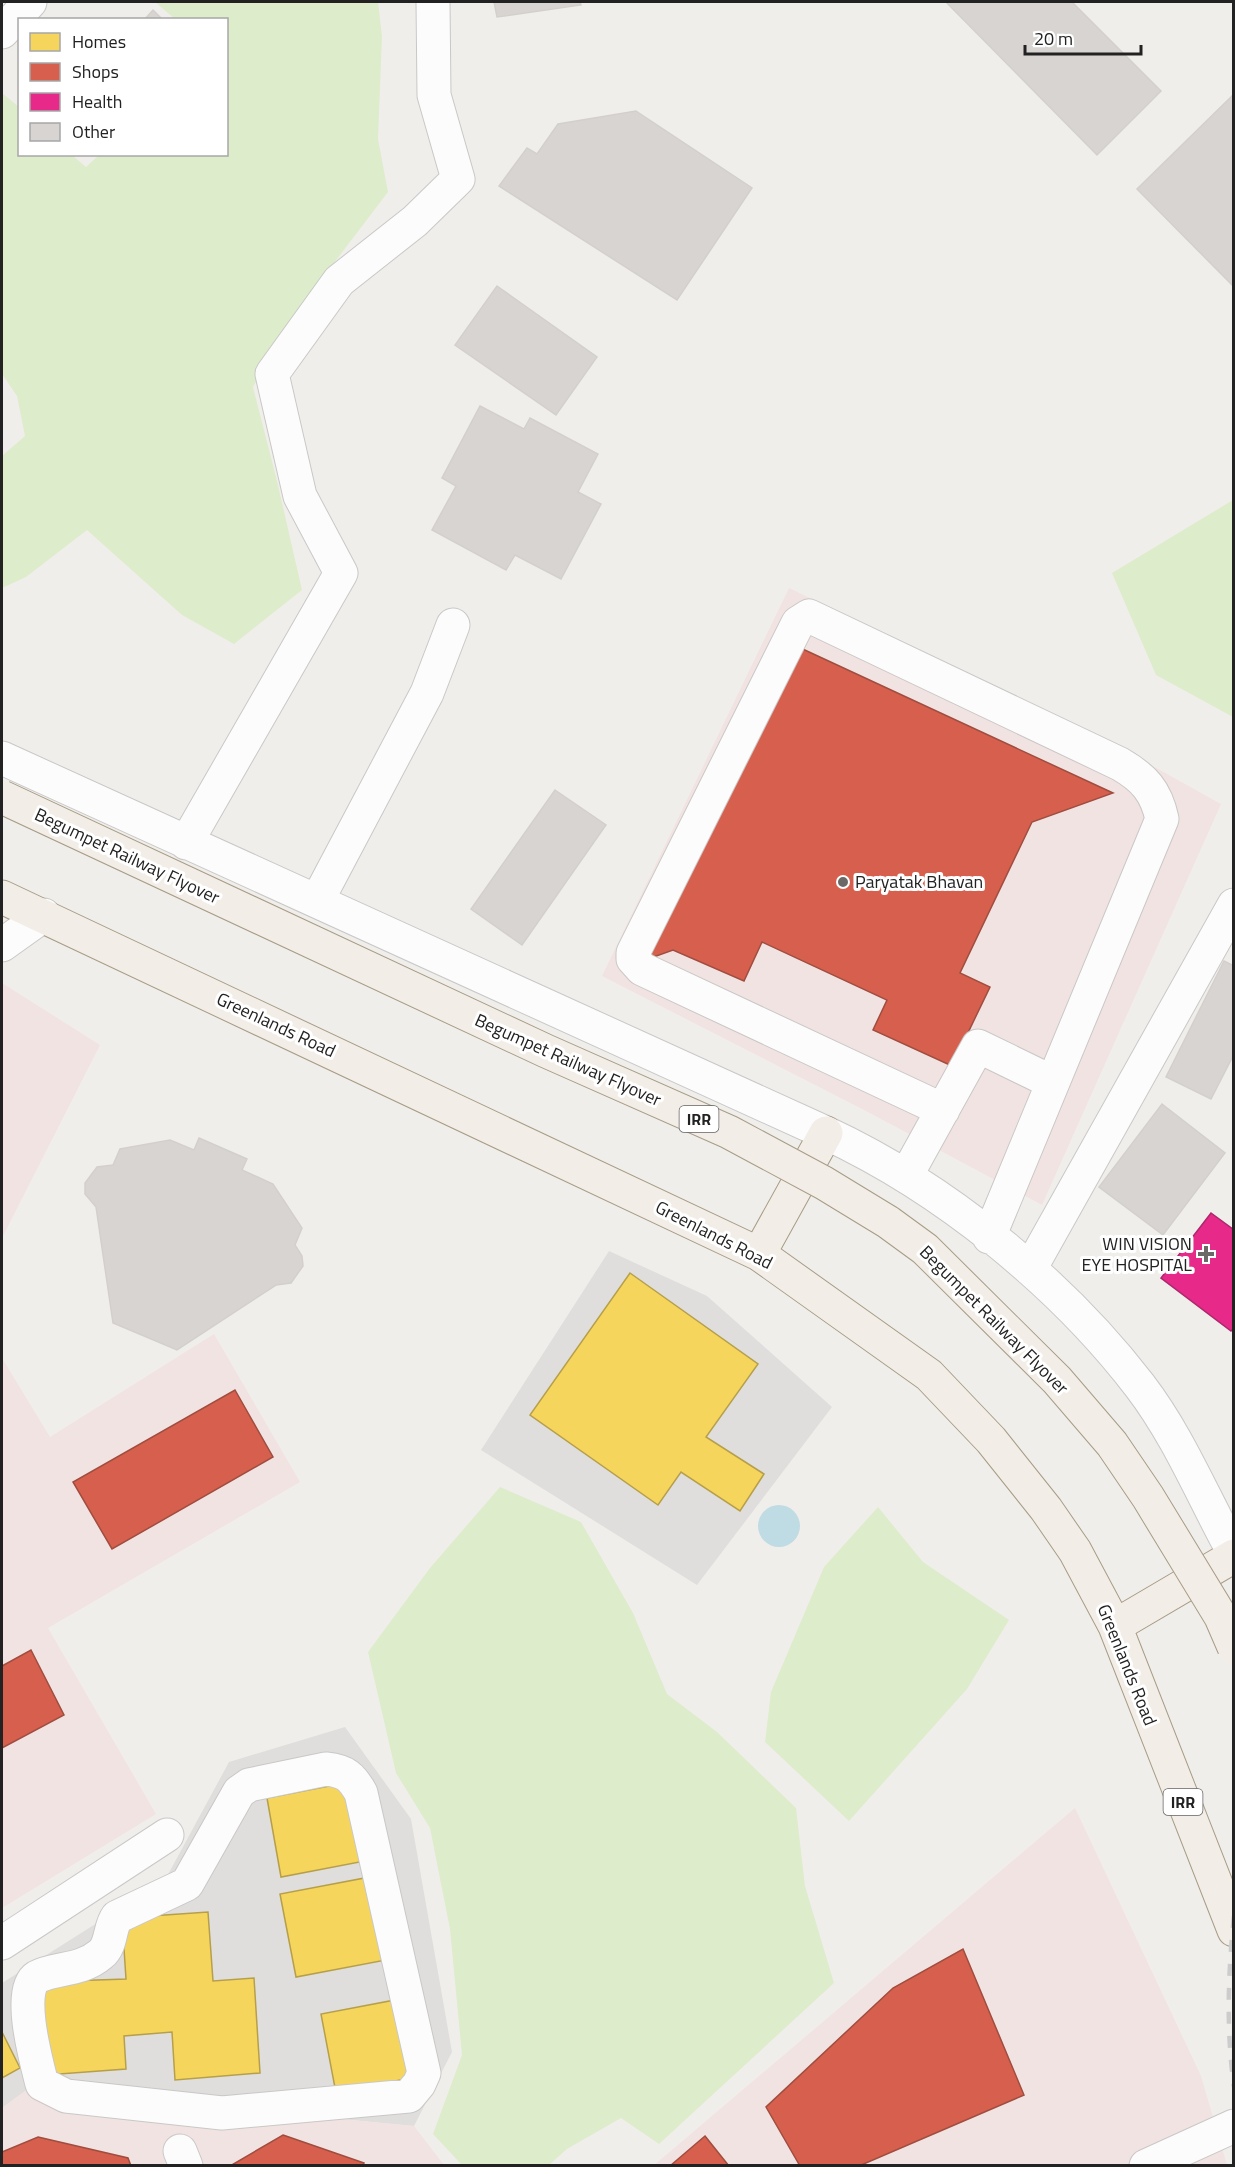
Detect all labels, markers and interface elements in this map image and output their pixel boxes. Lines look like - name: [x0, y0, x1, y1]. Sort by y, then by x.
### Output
- legend: [18, 18, 228, 156]
- scale bar: [1025, 18, 1140, 56]
- text: 20 m: [1034, 25, 1073, 52]
- text: Homes: [72, 28, 126, 55]
- text: Shops: [72, 58, 119, 85]
- text: Health: [72, 88, 122, 115]
- text: Other: [72, 118, 115, 145]
- street label: Begumpet Railway Flyover: [30, 801, 224, 910]
- place label: Paryatak Bhavan: [855, 868, 983, 895]
- marker: Paryatak Bhavan: [836, 875, 850, 889]
- street label: Greenlands Road: [212, 985, 340, 1064]
- street label: Begumpet Railway Flyover: [471, 1006, 666, 1113]
- road number: IRR: [680, 1106, 718, 1132]
- street label: Greenlands Road: [651, 1193, 778, 1276]
- place label: WIN VISION EYE HOSPITAL: [1082, 1230, 1192, 1278]
- street label: Begumpet Railway Flyover: [914, 1239, 1075, 1400]
- marker: WIN VISION EYE HOSPITAL: [1197, 1245, 1215, 1263]
- street label: Greenlands Road: [1091, 1600, 1164, 1730]
- road number: IRR: [1164, 1789, 1202, 1815]

